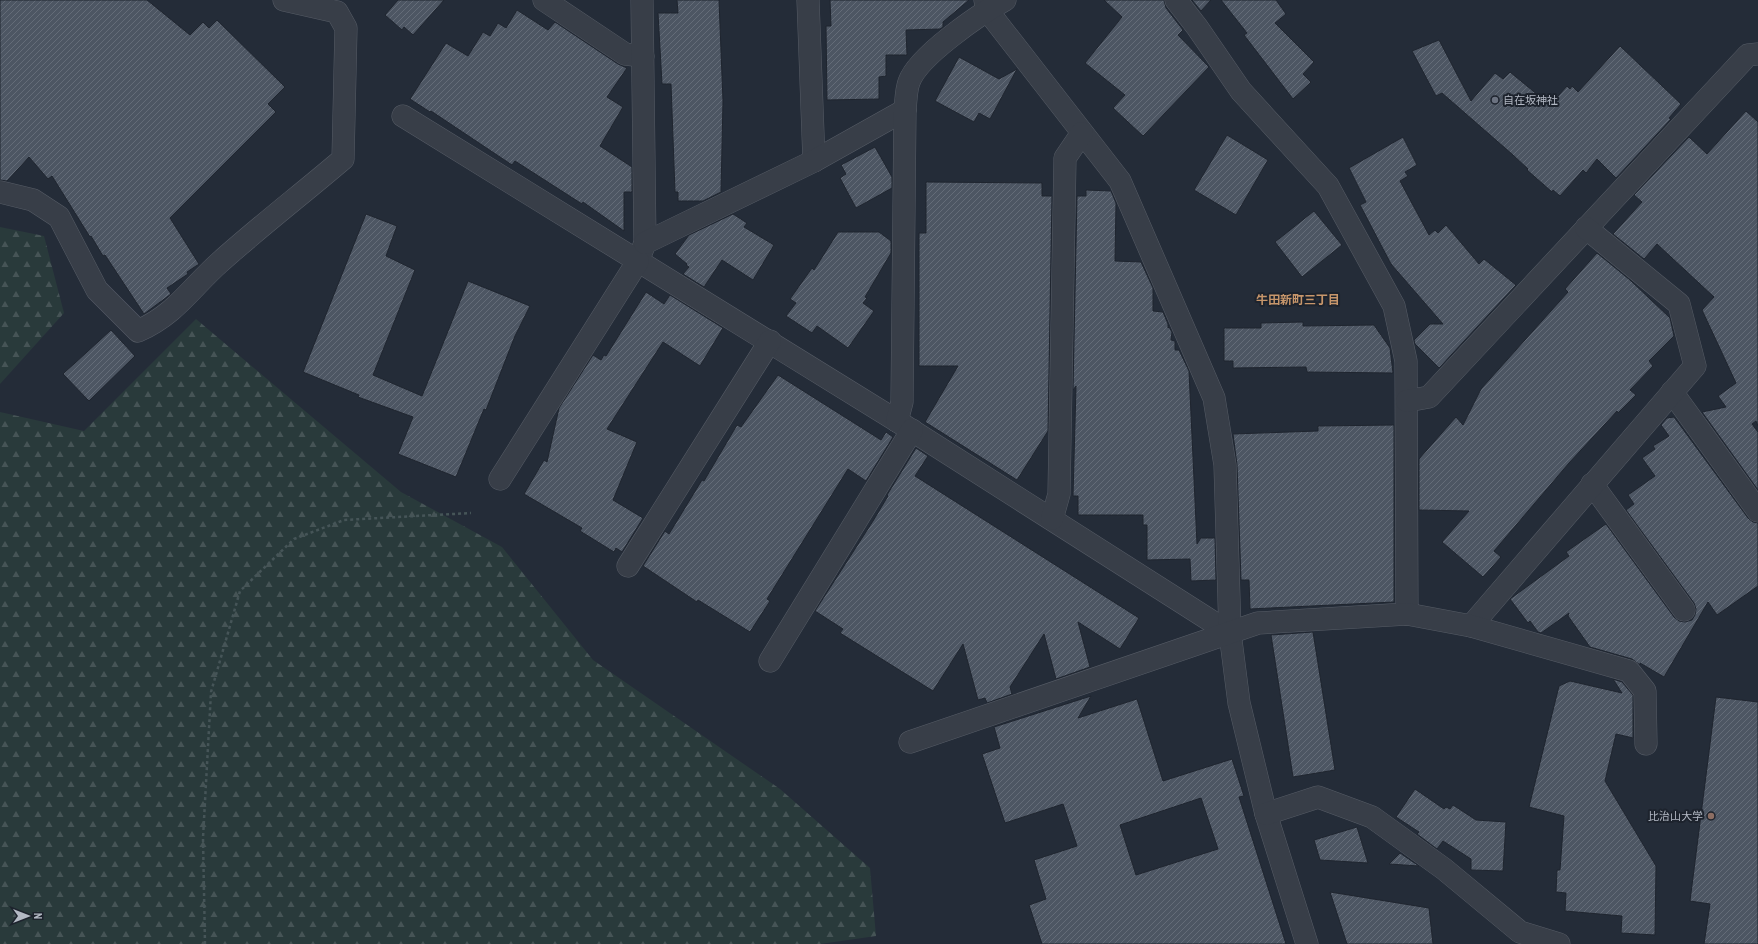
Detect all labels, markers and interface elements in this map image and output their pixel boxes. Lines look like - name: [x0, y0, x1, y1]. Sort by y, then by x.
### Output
- place label: 自在坂神社: [1503, 93, 1558, 107]
- marker: 自在坂神社: [1490, 95, 1500, 105]
- district label: 牛田新町三丁目: [1256, 292, 1340, 308]
- place label: 比治山大学: [1648, 809, 1703, 823]
- marker: 比治山大学: [1706, 811, 1716, 821]
- north arrow: [8, 896, 48, 936]
- text: N: [31, 913, 45, 919]

